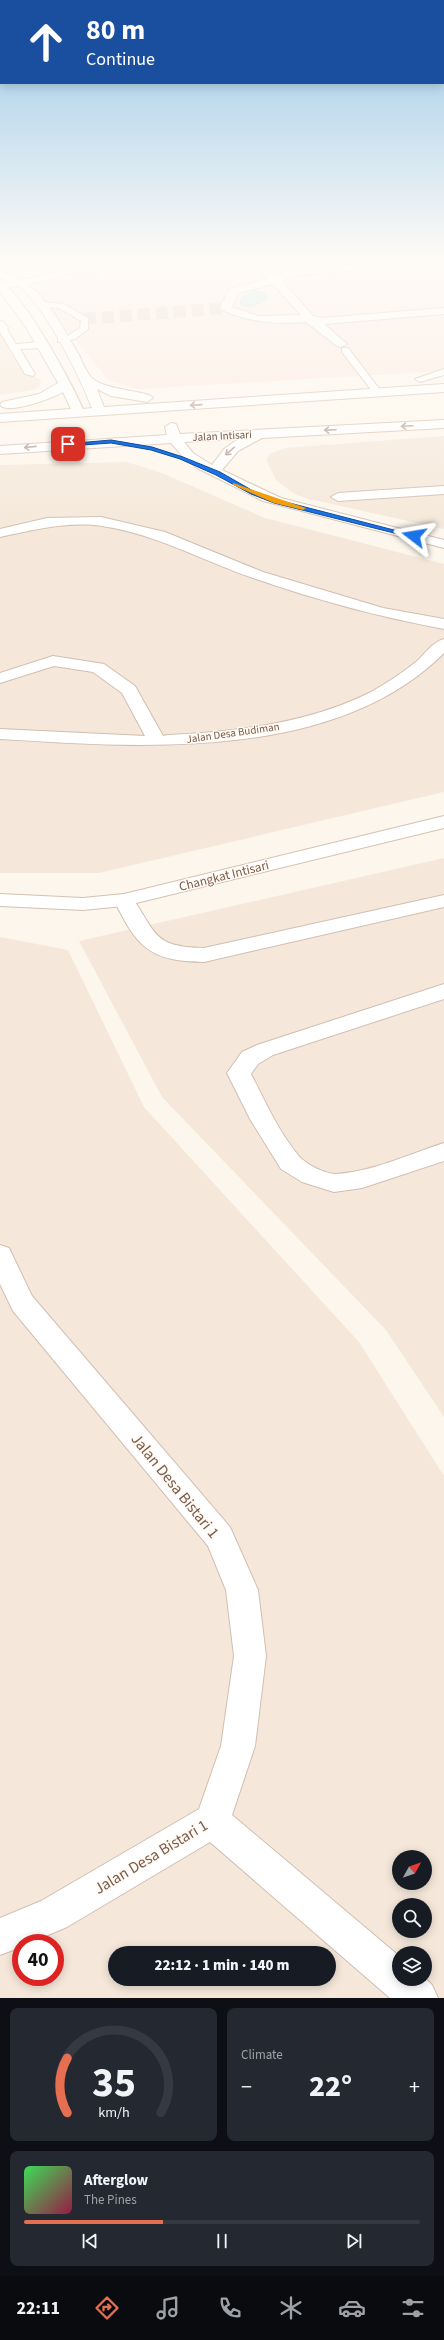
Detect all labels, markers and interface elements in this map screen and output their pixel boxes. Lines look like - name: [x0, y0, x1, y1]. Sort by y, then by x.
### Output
- text: 80 m: [86, 10, 145, 50]
- icon: ahead: [20, 16, 72, 68]
- text: Continue: [86, 47, 155, 72]
- one-way arrow: [190, 401, 203, 409]
- one-way arrow: [401, 423, 414, 430]
- pin: [51, 427, 85, 461]
- street label: Jalan Intisari: [192, 427, 252, 445]
- one-way arrow: [324, 427, 337, 434]
- icon: arrive: [57, 433, 79, 455]
- one-way arrow: [24, 443, 37, 451]
- one-way arrow: [225, 446, 235, 455]
- position arrow: [393, 515, 435, 557]
- street label: Jalan Desa Budiman: [185, 719, 281, 747]
- street label: Changkat Intisari: [177, 856, 271, 896]
- street label: Jalan Desa Bistari 1: [126, 1429, 224, 1543]
- street label: Jalan Desa Bistari 1: [90, 1814, 212, 1900]
- north arrow: [392, 1850, 432, 1890]
- map controls: [392, 1850, 432, 1986]
- button: search: [392, 1898, 432, 1938]
- speed limit sign: 40: [12, 1934, 64, 1986]
- button: layers: [392, 1946, 432, 1986]
- text: 22:12 · 1 min · 140 m: [155, 1955, 289, 1976]
- text: Climate: [241, 2046, 283, 2064]
- text: 35: [92, 2052, 135, 2112]
- text: 22°: [309, 2065, 352, 2108]
- text: −: [241, 2071, 252, 2103]
- text: +: [409, 2071, 420, 2103]
- text: km/h: [98, 2101, 129, 2122]
- text: Afterglow: [84, 2170, 148, 2191]
- text: The Pines: [84, 2191, 137, 2209]
- icon: previous: [79, 2230, 101, 2252]
- icon: pause: [211, 2230, 233, 2252]
- icon: next: [343, 2230, 365, 2252]
- icon: directions: [93, 2294, 121, 2322]
- icon: music: [154, 2294, 182, 2322]
- icon: phone: [216, 2294, 244, 2322]
- icon: climate: [277, 2294, 305, 2322]
- icon: car: [338, 2294, 366, 2322]
- icon: filters: [399, 2294, 427, 2322]
- text: 22:11: [17, 2296, 60, 2321]

